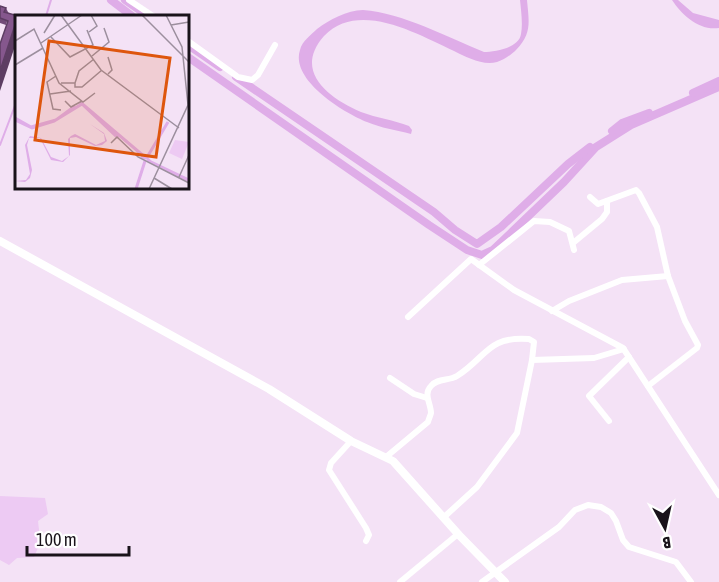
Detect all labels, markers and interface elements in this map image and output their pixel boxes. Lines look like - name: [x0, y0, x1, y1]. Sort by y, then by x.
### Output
- inset map: [15, 15, 189, 189]
- north arrow: [635, 498, 695, 558]
- scale bar: [27, 519, 129, 557]
- text: 100 m: [36, 529, 77, 550]
- text: B: [662, 533, 672, 552]

